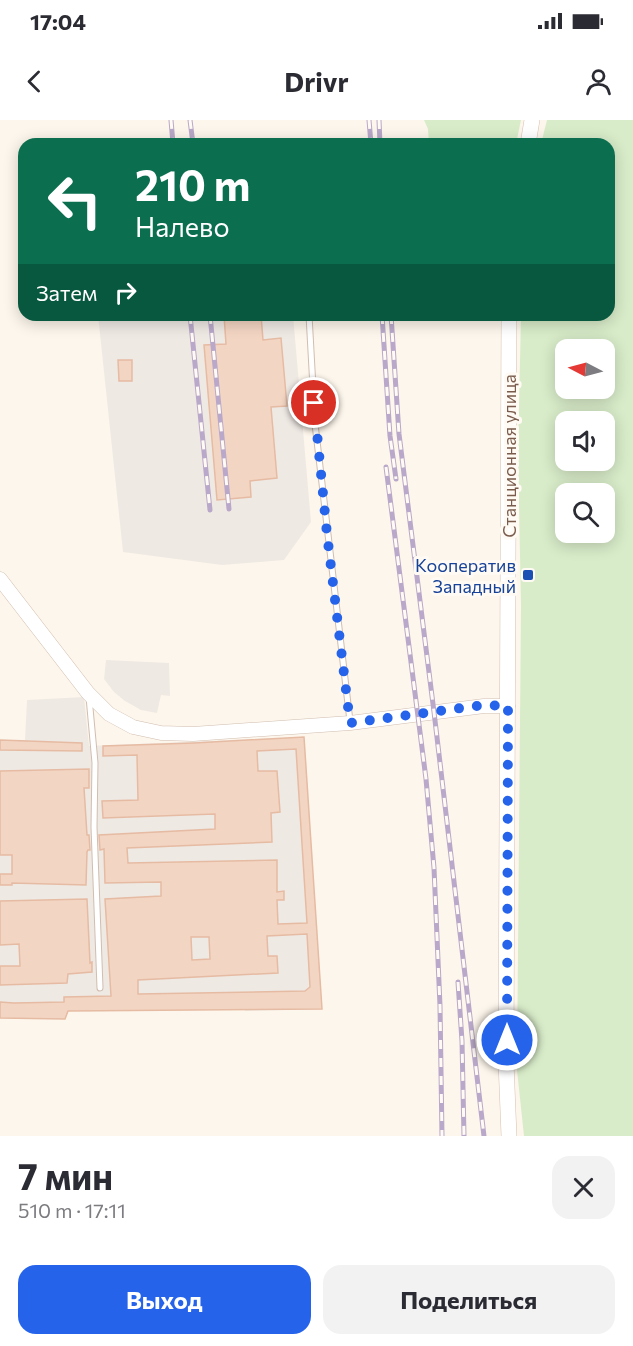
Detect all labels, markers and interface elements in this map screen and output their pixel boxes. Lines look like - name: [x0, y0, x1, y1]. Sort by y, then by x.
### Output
- text: 17:04: [30, 8, 86, 35]
- icon: back: [18, 65, 51, 98]
- text: Drivr: [284, 65, 349, 98]
- icon: person: [582, 65, 615, 98]
- text: 210 m: [135, 158, 250, 210]
- icon: left: [36, 162, 114, 240]
- text: Налево: [135, 210, 230, 243]
- icon: right: [109, 276, 142, 309]
- text: Затем: [36, 279, 97, 306]
- north arrow: [555, 339, 615, 399]
- map controls: [555, 339, 615, 543]
- street label: Станционная улица: [498, 374, 520, 538]
- pin: [288, 377, 339, 428]
- icon: arrive: [297, 386, 330, 419]
- button: sound: [555, 411, 615, 471]
- button: search: [555, 483, 615, 543]
- place label: Кооператив Западный: [415, 554, 516, 597]
- marker: Кооператив Западный: [521, 568, 535, 582]
- position arrow: [475, 1008, 539, 1072]
- text: 7 мин: [18, 1153, 113, 1197]
- button: close: [552, 1156, 615, 1219]
- text: 510 m · 17:11: [18, 1198, 126, 1222]
- button: Выход: [18, 1265, 311, 1334]
- button: Поделиться: [323, 1265, 615, 1334]

